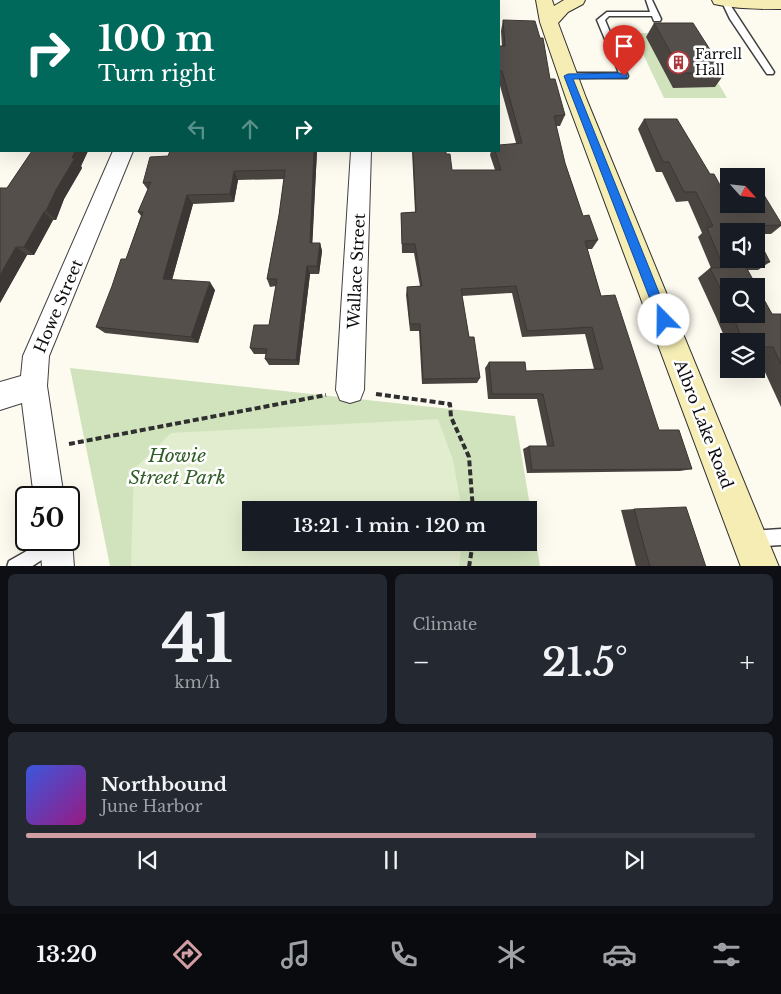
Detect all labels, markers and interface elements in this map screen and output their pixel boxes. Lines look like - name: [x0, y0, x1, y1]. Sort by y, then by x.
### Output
- text: 100 m: [98, 17, 214, 60]
- icon: right: [15, 20, 80, 85]
- pin: [603, 25, 645, 76]
- icon: arrive: [610, 32, 638, 60]
- place label: Farrell Hall: [695, 45, 742, 79]
- building icon: Farrell Hall: [667, 50, 691, 74]
- text: Turn right: [98, 60, 216, 87]
- icon: left: [183, 115, 211, 143]
- icon: ahead: [236, 115, 264, 143]
- icon: right: [289, 115, 317, 143]
- north arrow: [720, 168, 765, 212]
- map controls: [720, 168, 765, 378]
- street label: Wallace Street: [343, 213, 369, 330]
- button: sound: [720, 223, 765, 268]
- street label: Howe Street: [29, 256, 87, 356]
- button: search: [720, 278, 765, 323]
- position arrow: [637, 293, 689, 345]
- button: layers: [720, 333, 765, 378]
- street label: Albro Lake Road: [670, 356, 738, 492]
- park label: Howie Street Park: [128, 444, 226, 489]
- speed limit sign: 50: [15, 486, 80, 551]
- text: 13:21 · 1 min · 120 m: [293, 514, 486, 537]
- text: 41: [161, 599, 233, 680]
- text: Climate: [413, 614, 477, 634]
- text: 21.5°: [542, 639, 628, 686]
- text: −: [413, 645, 430, 680]
- text: +: [740, 645, 755, 680]
- text: km/h: [175, 672, 220, 692]
- text: Northbound: [101, 773, 227, 796]
- text: June Harbor: [101, 796, 202, 816]
- icon: previous: [134, 846, 162, 874]
- icon: pause: [377, 846, 405, 874]
- icon: next: [620, 846, 648, 874]
- icon: directions: [170, 937, 205, 972]
- icon: music: [278, 937, 313, 972]
- icon: phone: [386, 937, 421, 972]
- icon: climate: [494, 937, 529, 972]
- icon: car: [602, 937, 637, 972]
- icon: filters: [709, 937, 744, 972]
- text: 13:20: [36, 941, 97, 968]

